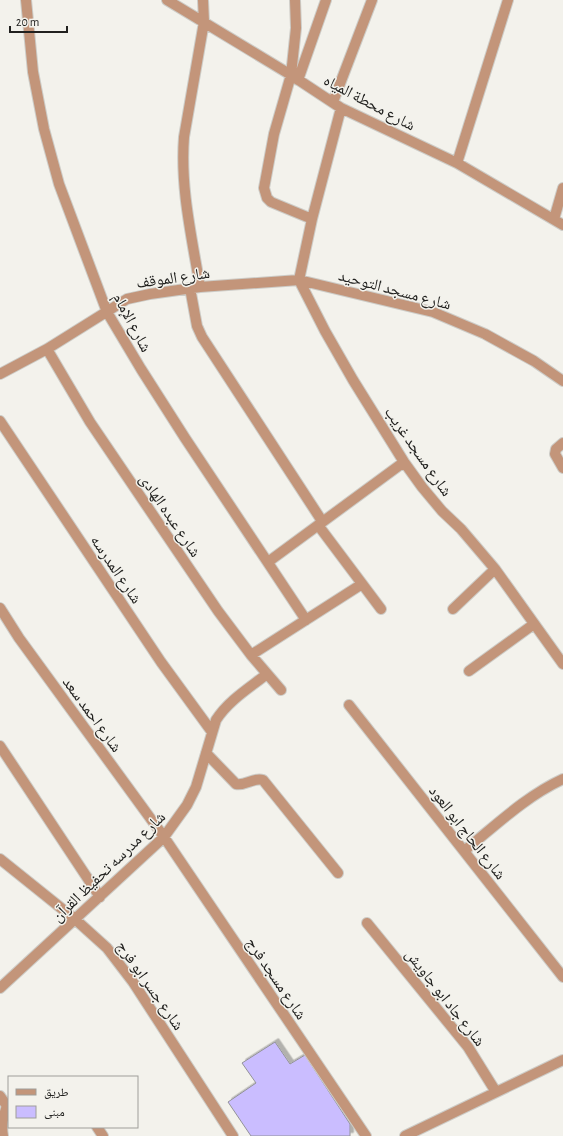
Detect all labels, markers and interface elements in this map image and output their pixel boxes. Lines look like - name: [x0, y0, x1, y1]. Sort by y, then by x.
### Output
- scale bar: [10, 8, 67, 34]
- text: 20 m: [16, 16, 39, 28]
- street label: شارع محطة المياه: [320, 72, 418, 135]
- street label: شارع الموقف: [135, 265, 211, 293]
- street label: شارع مسجد التوحيد: [336, 267, 453, 315]
- street label: شارع الإمام: [108, 290, 154, 356]
- street label: شارع مسجد غريب: [380, 404, 455, 500]
- street label: شارع عبده الهادى: [135, 471, 204, 561]
- street label: شارع المدرسه: [86, 533, 145, 608]
- street label: شارع احمد سعد: [58, 674, 125, 756]
- street label: شارع الحاج ابو العود: [424, 783, 509, 884]
- street label: شارع مدرسه تحفيظ القرآن: [48, 808, 170, 926]
- street label: شارع مسجد فرج: [241, 935, 309, 1024]
- street label: شارع جسر ابو فرج: [112, 938, 187, 1034]
- street label: شارع جاد ابو جاويش: [401, 946, 488, 1050]
- legend: [8, 1076, 138, 1128]
- text: طريق: [44, 1086, 69, 1099]
- text: مبنى: [44, 1106, 65, 1119]

